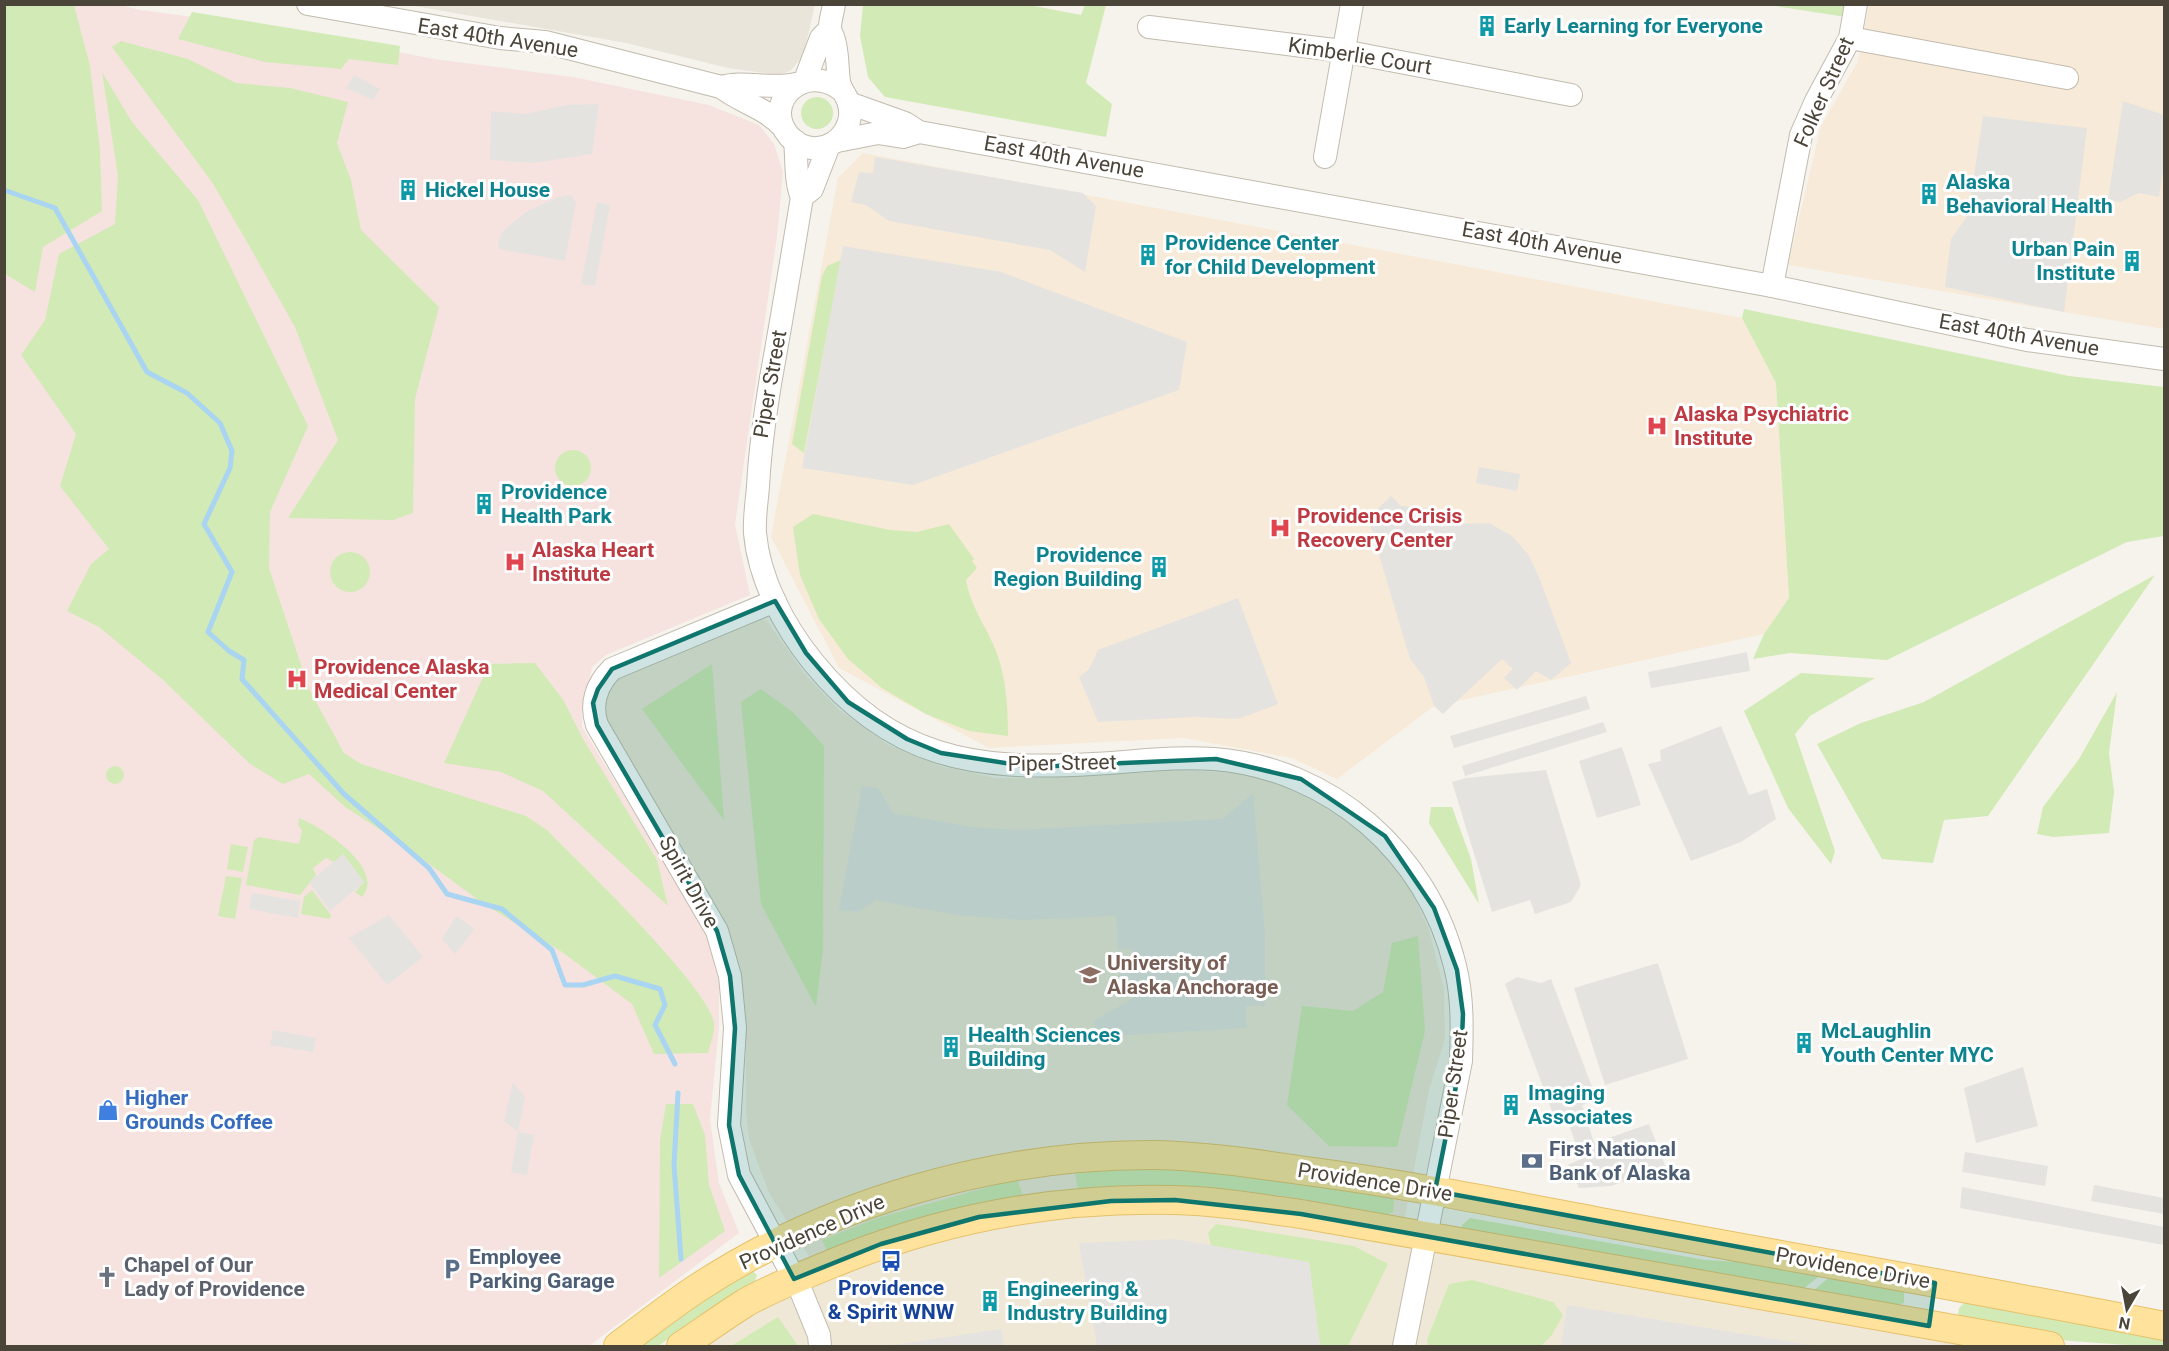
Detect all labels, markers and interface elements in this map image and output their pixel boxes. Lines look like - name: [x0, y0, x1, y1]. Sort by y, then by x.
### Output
- street label: East 40th Avenue: [416, 13, 580, 63]
- building icon: Early Learning for Everyone: [1475, 14, 1499, 38]
- place label: Early Learning for Everyone: [1504, 14, 1763, 38]
- street label: Kimberlie Court: [1286, 33, 1434, 79]
- street label: Folker Street: [1789, 33, 1859, 151]
- street label: East 40th Avenue: [982, 131, 1146, 183]
- place label: Alaska Behavioral Health: [1946, 170, 2113, 218]
- building icon: Hickel House: [396, 178, 420, 202]
- place label: Hickel House: [425, 178, 550, 202]
- building icon: Alaska Behavioral Health: [1917, 182, 1941, 206]
- street label: East 40th Avenue: [1460, 217, 1624, 269]
- place label: Providence Center for Child Development: [1165, 231, 1375, 279]
- place label: Urban Pain Institute: [2011, 237, 2115, 285]
- building icon: Providence Center for Child Development: [1136, 243, 1160, 267]
- building icon: Urban Pain Institute: [2120, 249, 2144, 273]
- street label: East 40th Avenue: [1937, 309, 2101, 361]
- street label: Piper Street: [749, 328, 791, 440]
- place label: Alaska Psychiatric Institute: [1674, 402, 1849, 450]
- hospital icon: Alaska Psychiatric Institute: [1645, 414, 1669, 438]
- place label: Providence Health Park: [501, 480, 612, 528]
- building icon: Providence Health Park: [472, 492, 496, 516]
- place label: Providence Crisis Recovery Center: [1297, 504, 1463, 552]
- hospital icon: Providence Crisis Recovery Center: [1268, 516, 1292, 540]
- place label: Alaska Heart Institute: [532, 538, 654, 586]
- place label: Providence Region Building: [993, 543, 1142, 591]
- hospital icon: Alaska Heart Institute: [503, 550, 527, 574]
- building icon: Providence Region Building: [1147, 555, 1171, 579]
- place label: Providence Alaska Medical Center: [314, 655, 489, 703]
- hospital icon: Providence Alaska Medical Center: [285, 667, 309, 691]
- street label: Piper Street: [1007, 750, 1117, 776]
- street label: Spirit Drive: [654, 832, 724, 932]
- place label: University of Alaska Anchorage: [1107, 951, 1278, 999]
- school or university icon: University of Alaska Anchorage: [1078, 963, 1102, 987]
- place label: McLaughlin Youth Center MYC: [1821, 1019, 1994, 1067]
- place label: Health Sciences Building: [968, 1023, 1121, 1071]
- street label: Piper Street: [1434, 1028, 1472, 1140]
- building icon: McLaughlin Youth Center MYC: [1792, 1031, 1816, 1055]
- building icon: Health Sciences Building: [939, 1035, 963, 1059]
- place label: Imaging Associates: [1528, 1081, 1633, 1129]
- place label: Higher Grounds Coffee: [125, 1086, 273, 1134]
- building icon: Imaging Associates: [1499, 1093, 1523, 1117]
- shop icon: Higher Grounds Coffee: [96, 1098, 120, 1122]
- place label: First National Bank of Alaska: [1549, 1137, 1691, 1185]
- bank icon: First National Bank of Alaska: [1520, 1149, 1544, 1173]
- street label: Providence Drive: [1296, 1158, 1454, 1206]
- street label: Providence Drive: [736, 1189, 888, 1275]
- street label: Providence Drive: [1774, 1243, 1932, 1293]
- place label: Employee Parking Garage: [469, 1245, 615, 1293]
- bus stop icon: Providence & Spirit WNW: [879, 1249, 903, 1273]
- place label: Chapel of Our Lady of Providence: [124, 1253, 305, 1301]
- parking icon: Employee Parking Garage: [440, 1257, 464, 1281]
- church icon: Chapel of Our Lady of Providence: [95, 1265, 119, 1289]
- place label: Providence & Spirit WNW: [828, 1276, 955, 1324]
- place label: Engineering & Industry Building: [1007, 1277, 1167, 1325]
- north arrow: [2097, 1279, 2157, 1339]
- building icon: Engineering & Industry Building: [978, 1289, 1002, 1313]
- text: N: [2117, 1313, 2132, 1334]

